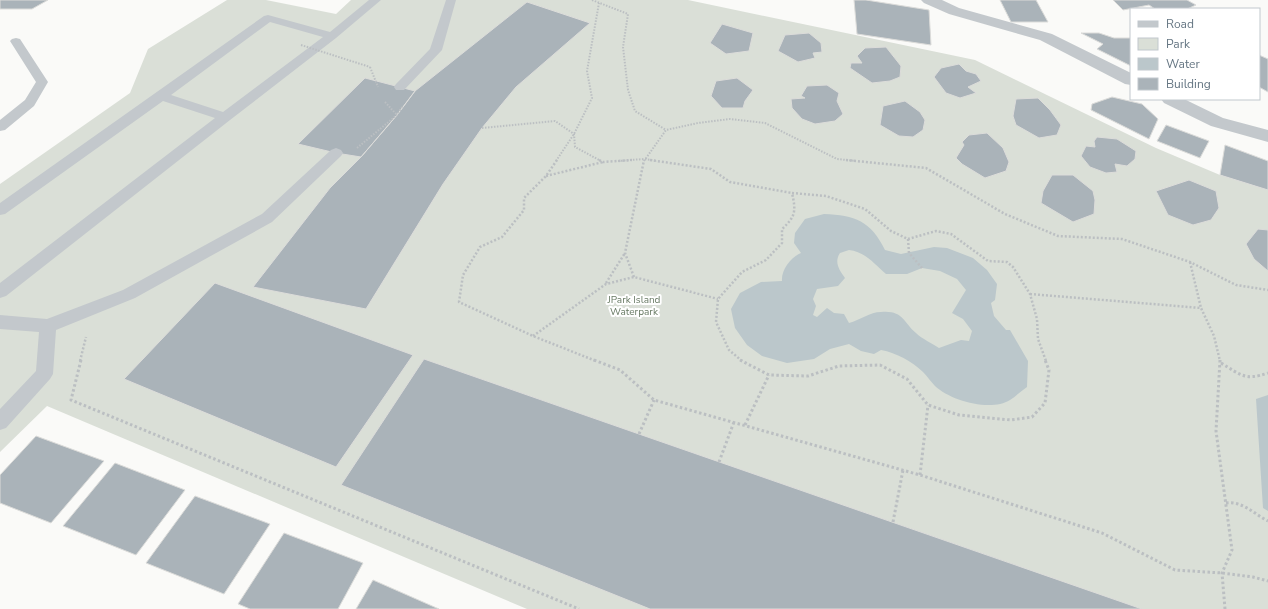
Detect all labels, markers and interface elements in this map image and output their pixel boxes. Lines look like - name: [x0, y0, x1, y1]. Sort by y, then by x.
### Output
- legend: [1130, 8, 1260, 100]
- text: Road: [1166, 16, 1194, 32]
- text: Park: [1166, 36, 1191, 52]
- text: Water: [1166, 56, 1200, 72]
- text: Building: [1166, 76, 1211, 92]
- park label: JPark Island Waterpark: [607, 293, 661, 319]

